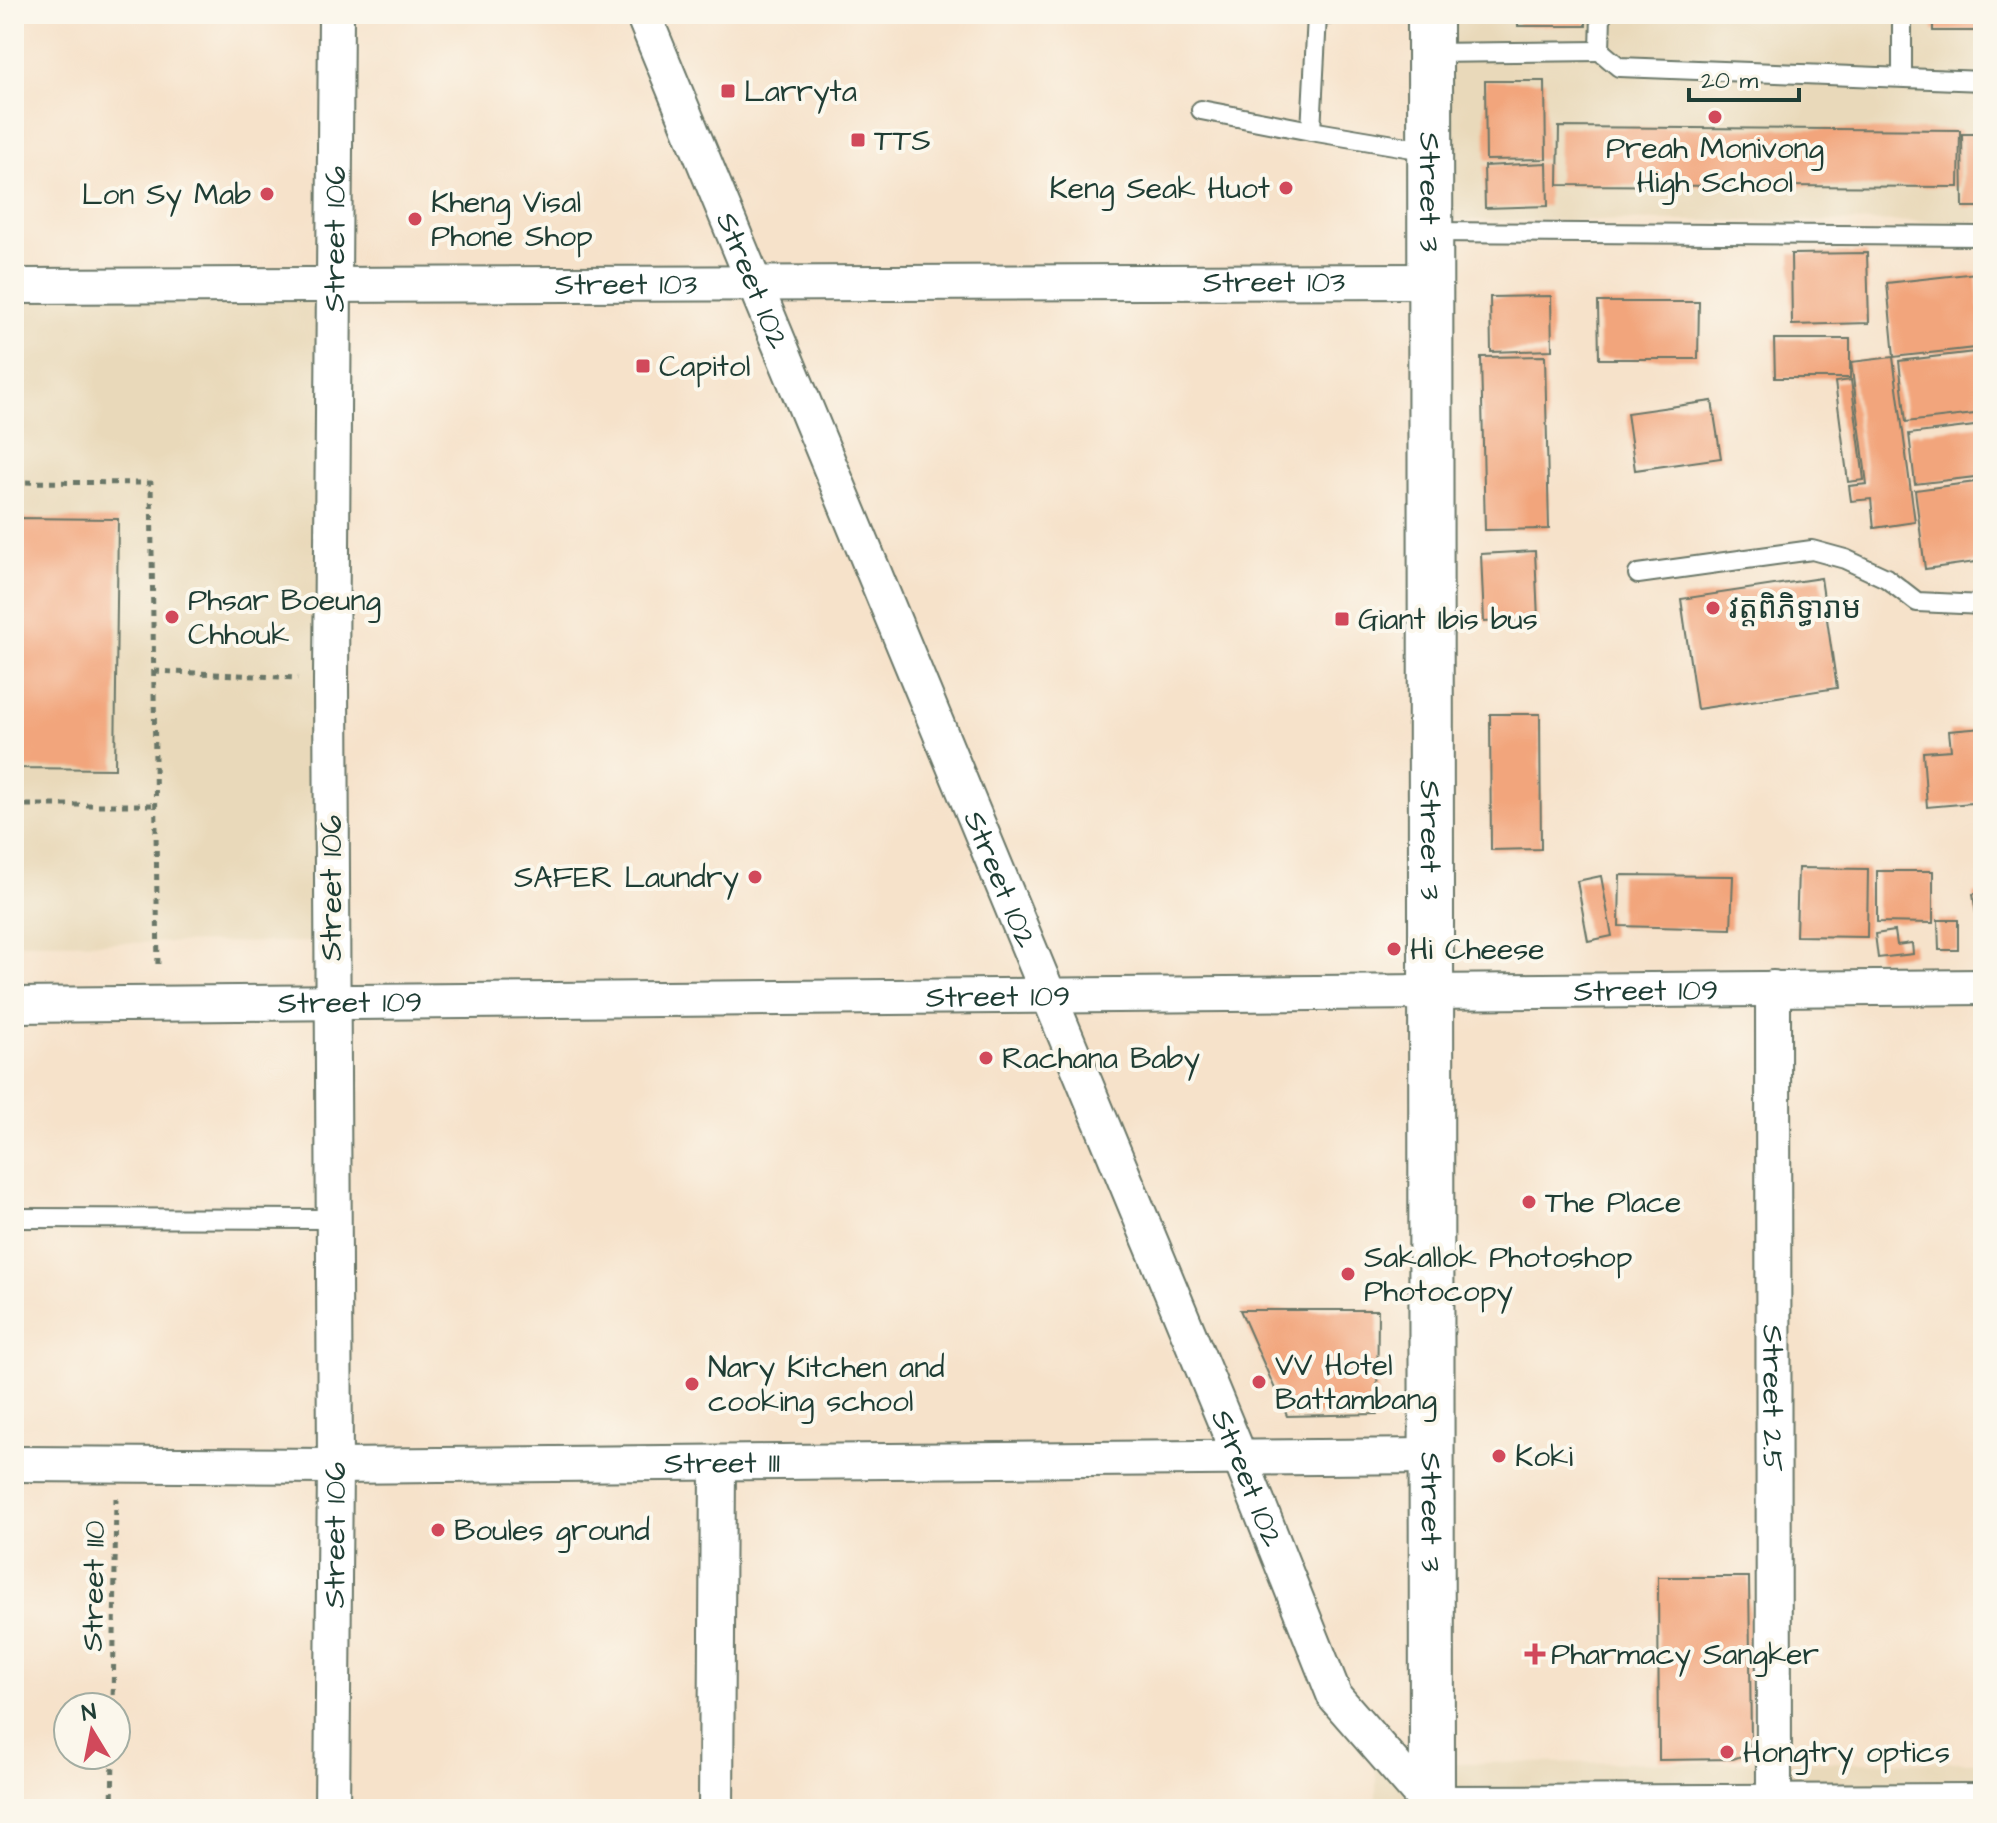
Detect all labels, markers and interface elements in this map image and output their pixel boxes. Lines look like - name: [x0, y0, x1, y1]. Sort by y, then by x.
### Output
- scale bar: [1689, 52, 1799, 102]
- text: 20 m: [1701, 64, 1758, 98]
- place label: Larryta: [744, 71, 857, 114]
- marker: Larryta: [719, 82, 737, 100]
- marker: Preah Monivong High School: [1706, 108, 1724, 126]
- place label: TTS: [874, 120, 931, 162]
- place label: Preah Monivong High School: [1606, 128, 1824, 205]
- marker: TTS: [849, 131, 867, 149]
- street label: Street 3: [1408, 132, 1450, 252]
- street label: Street 106: [314, 166, 357, 312]
- place label: Keng Seak Huot: [1050, 168, 1270, 211]
- place label: Lon Sy Mab: [82, 174, 251, 217]
- marker: Keng Seak Huot: [1277, 179, 1295, 197]
- place label: Kheng Visal Phone Shop: [431, 182, 593, 258]
- marker: Lon Sy Mab: [258, 185, 276, 203]
- street label: Street 102: [705, 206, 799, 355]
- marker: Kheng Visal Phone Shop: [406, 210, 424, 228]
- street label: Street 103: [1203, 261, 1345, 304]
- street label: Street 103: [555, 264, 697, 306]
- place label: Capitol: [659, 346, 750, 388]
- marker: Capitol: [634, 357, 652, 375]
- place label: Phsar Boeung Chhouk: [188, 580, 381, 656]
- place label: វត្តពិភិទ្ធារាម: [1729, 588, 1861, 630]
- place label: Giant Ibis bus: [1358, 599, 1538, 641]
- marker: វត្តពិភិទ្ធារាម: [1704, 599, 1722, 617]
- marker: Phsar Boeung Chhouk: [163, 608, 181, 626]
- marker: Giant Ibis bus: [1333, 610, 1351, 628]
- street label: Street 3: [1409, 780, 1451, 900]
- street label: Street 102: [953, 805, 1047, 954]
- street label: Street 106: [311, 815, 353, 961]
- place label: SAFER Laundry: [514, 857, 739, 900]
- marker: SAFER Laundry: [746, 868, 764, 886]
- place label: Hi Cheese: [1410, 929, 1545, 971]
- marker: Hi Cheese: [1385, 940, 1403, 958]
- street label: Street 109: [1574, 969, 1718, 1013]
- street label: Street 109: [926, 975, 1070, 1019]
- street label: Street 109: [278, 981, 422, 1025]
- place label: Rachana Baby: [1002, 1038, 1200, 1081]
- marker: Rachana Baby: [977, 1049, 995, 1067]
- place label: The Place: [1545, 1182, 1681, 1224]
- marker: The Place: [1520, 1193, 1538, 1211]
- place label: Sakallok Photoshop Photocopy: [1364, 1237, 1632, 1314]
- marker: Sakallok Photoshop Photocopy: [1339, 1265, 1357, 1283]
- street label: Street 2.5: [1751, 1324, 1794, 1472]
- place label: VV Hotel Battambang: [1275, 1345, 1437, 1422]
- place label: Nary Kitchen and cooking school: [708, 1347, 945, 1424]
- marker: VV Hotel Battambang: [1250, 1373, 1268, 1391]
- marker: Nary Kitchen and cooking school: [683, 1375, 701, 1393]
- street label: Street 102: [1200, 1403, 1293, 1553]
- place label: Koki: [1515, 1436, 1573, 1478]
- street label: Street 111: [664, 1442, 780, 1485]
- marker: Koki: [1490, 1447, 1508, 1465]
- street label: Street 3: [1410, 1452, 1452, 1572]
- street label: Street 106: [314, 1462, 357, 1608]
- place label: Boules ground: [454, 1510, 650, 1553]
- street label: Street 110: [72, 1520, 116, 1652]
- marker: Boules ground: [429, 1521, 447, 1539]
- place label: Pharmacy Sangker: [1551, 1634, 1819, 1677]
- marker: Pharmacy Sangker: [1526, 1645, 1544, 1663]
- north arrow: [52, 1691, 132, 1771]
- text: N: [79, 1696, 98, 1729]
- place label: Hongtry optics: [1743, 1732, 1950, 1775]
- marker: Hongtry optics: [1718, 1743, 1736, 1761]

